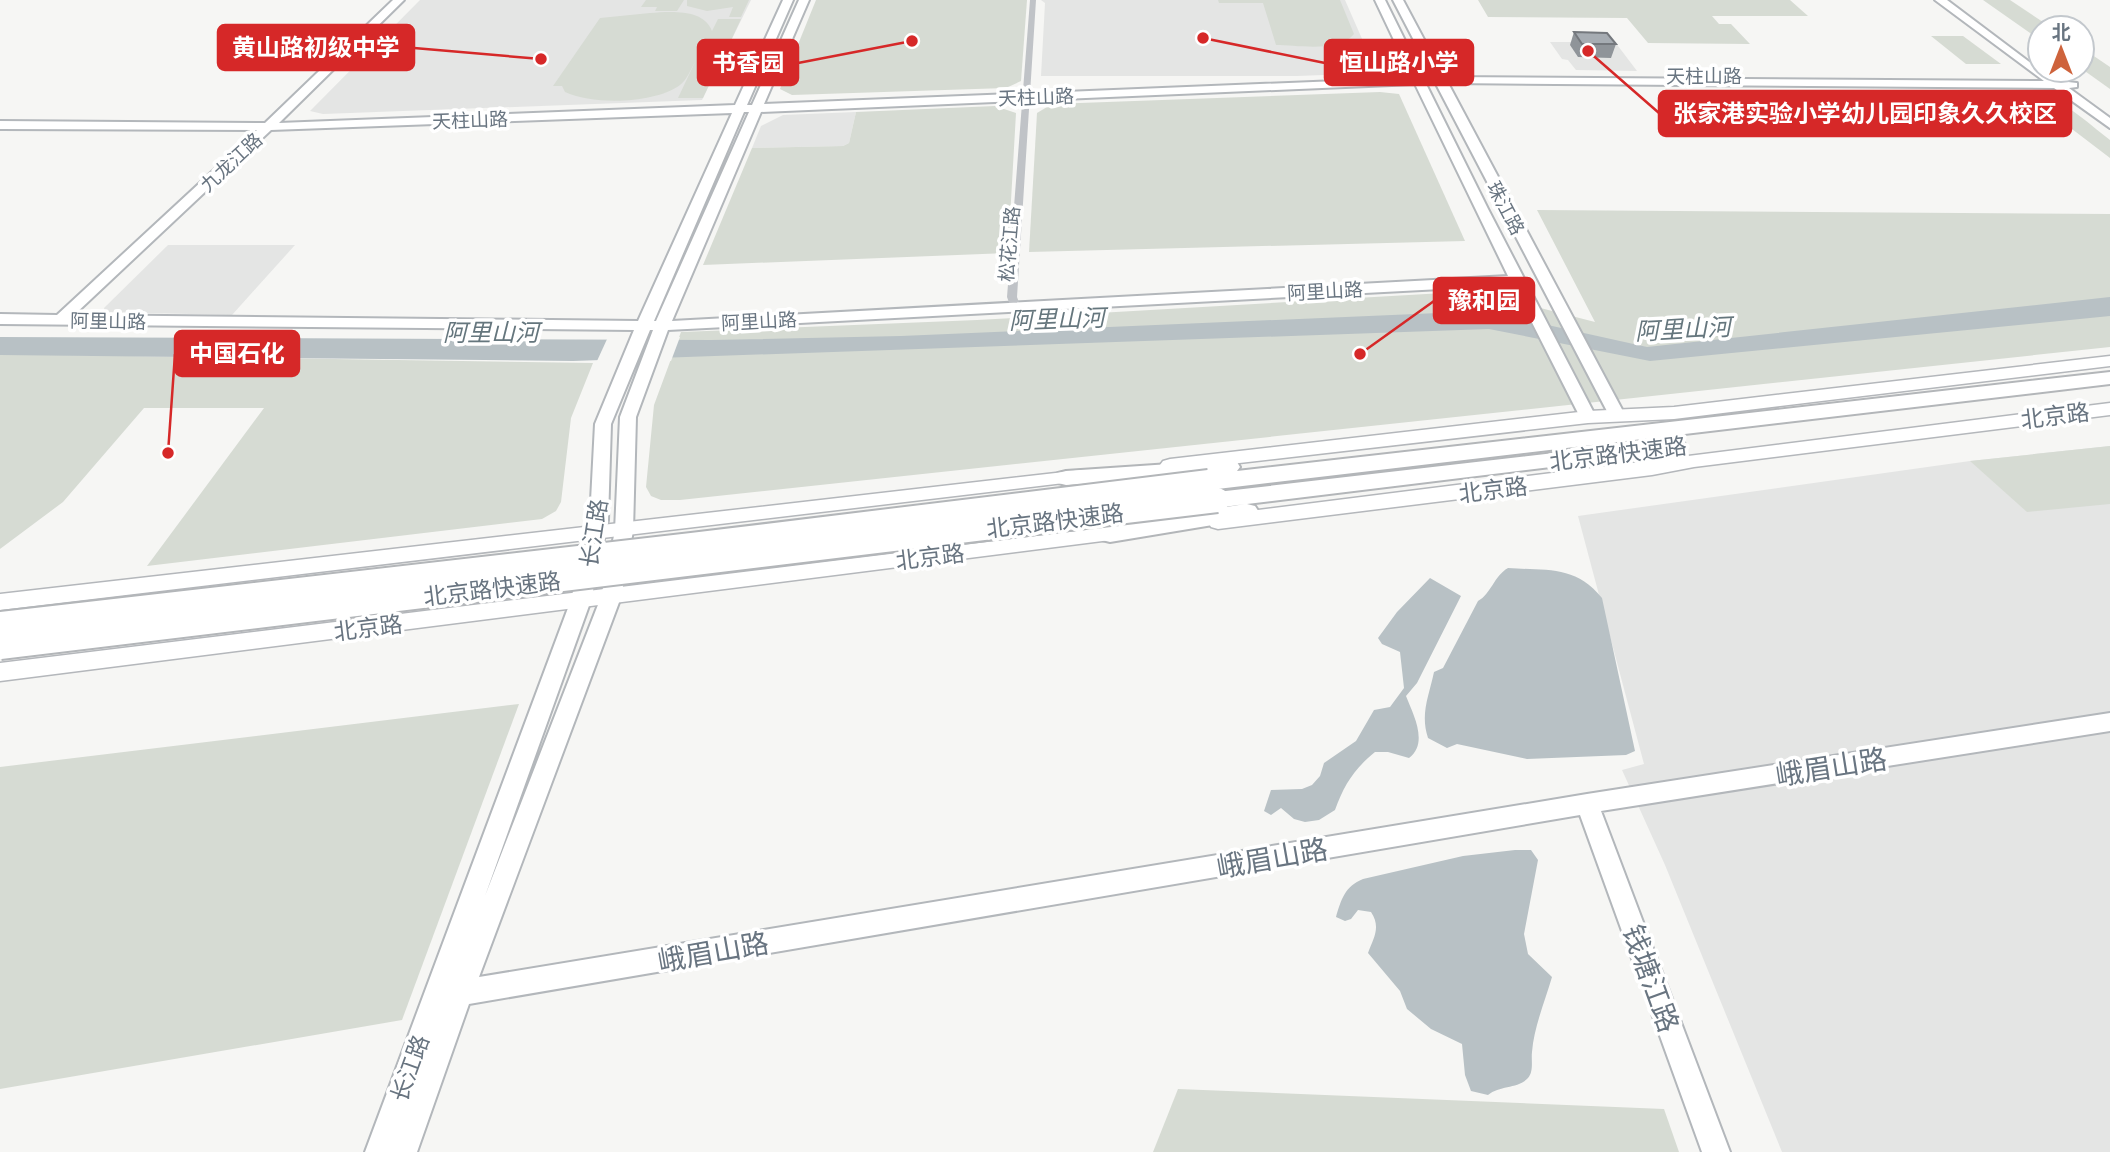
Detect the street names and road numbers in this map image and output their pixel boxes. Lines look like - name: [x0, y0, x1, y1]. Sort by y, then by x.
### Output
- street label: 天柱山路: [1666, 63, 1742, 89]
- street label: 天柱山路: [998, 83, 1074, 111]
- street label: 天柱山路: [432, 106, 508, 134]
- street label: 九龙江路: [194, 127, 268, 197]
- street label: 珠江路: [1481, 177, 1531, 239]
- street label: 松花江路: [993, 205, 1025, 283]
- street label: 阿里山路: [1286, 276, 1364, 306]
- street label: 阿里山路: [720, 306, 798, 336]
- street label: 阿里山路: [70, 307, 146, 335]
- street label: 北京路: [2019, 395, 2091, 435]
- street label: 北京路快速路: [1548, 429, 1688, 477]
- street label: 北京路: [1457, 469, 1529, 509]
- street label: 长江路: [572, 496, 614, 570]
- street label: 北京路快速路: [985, 496, 1125, 544]
- street label: 北京路: [894, 536, 966, 576]
- street label: 北京路快速路: [422, 564, 562, 612]
- street label: 北京路: [332, 607, 404, 647]
- street label: 峨眉山路: [1773, 738, 1889, 794]
- street label: 峨眉山路: [1214, 829, 1330, 885]
- street label: 钱塘江路: [1615, 919, 1689, 1037]
- street label: 峨眉山路: [655, 923, 771, 979]
- street label: 长江路: [382, 1030, 436, 1106]

